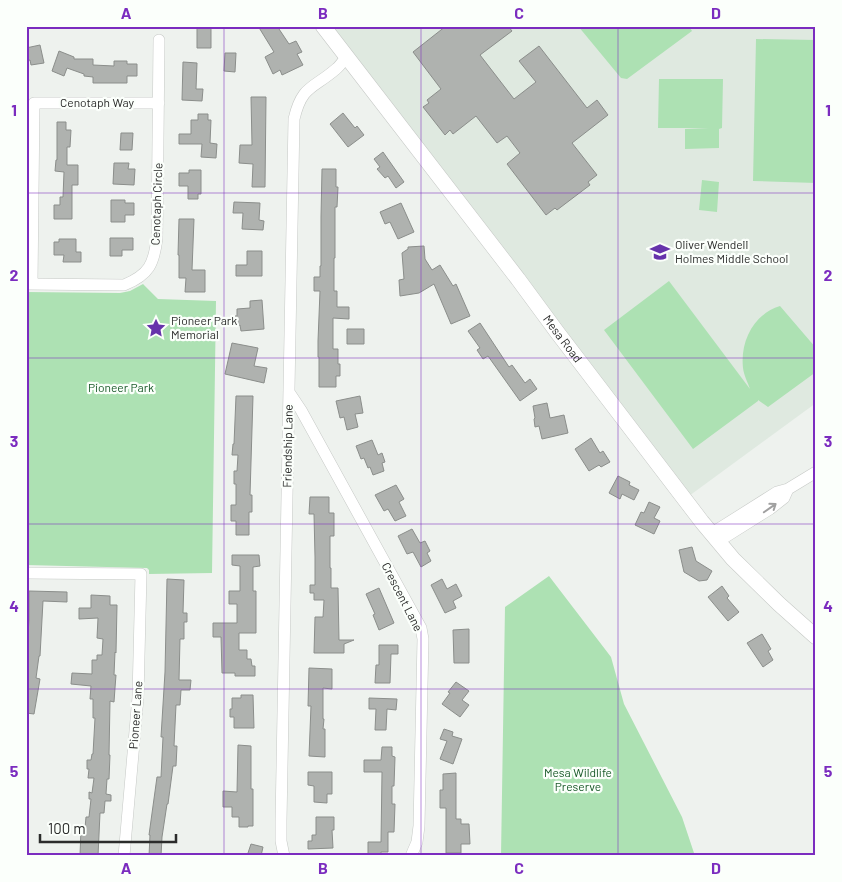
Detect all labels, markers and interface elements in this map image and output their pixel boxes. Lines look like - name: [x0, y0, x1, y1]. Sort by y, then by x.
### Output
- text: A: [121, 3, 132, 22]
- text: B: [318, 3, 328, 22]
- text: C: [514, 3, 524, 22]
- text: D: [711, 3, 721, 22]
- street label: Cenotaph Way: [60, 95, 134, 109]
- text: 1: [11, 100, 17, 119]
- text: 1: [825, 100, 831, 119]
- street label: Cenotaph Circle: [148, 162, 164, 245]
- place label: Oliver Wendell Holmes Middle School: [675, 237, 788, 265]
- school or university icon: Oliver Wendell Holmes Middle School: [649, 241, 671, 263]
- text: 2: [10, 265, 19, 284]
- text: 2: [824, 265, 833, 284]
- street label: Mesa Road: [541, 312, 586, 365]
- place label: Pioneer Park Memorial: [171, 313, 237, 341]
- place icon: Pioneer Park Memorial: [145, 317, 167, 339]
- park label: Pioneer Park: [88, 380, 154, 394]
- street label: Friendship Lane: [279, 404, 295, 488]
- text: 3: [10, 431, 18, 450]
- text: 3: [824, 431, 832, 450]
- one-way arrow: [763, 503, 777, 513]
- street label: Crescent Lane: [380, 560, 426, 633]
- text: 4: [9, 596, 19, 615]
- text: 4: [823, 596, 833, 615]
- street label: Pioneer Lane: [126, 680, 144, 750]
- text: 5: [10, 761, 19, 780]
- text: 5: [824, 761, 833, 780]
- park label: Mesa Wildlife Preserve: [544, 765, 612, 793]
- scale bar: [40, 812, 176, 844]
- text: 100 m: [48, 819, 86, 837]
- text: A: [121, 858, 132, 877]
- text: B: [318, 858, 328, 877]
- text: C: [514, 858, 524, 877]
- text: D: [711, 858, 721, 877]

